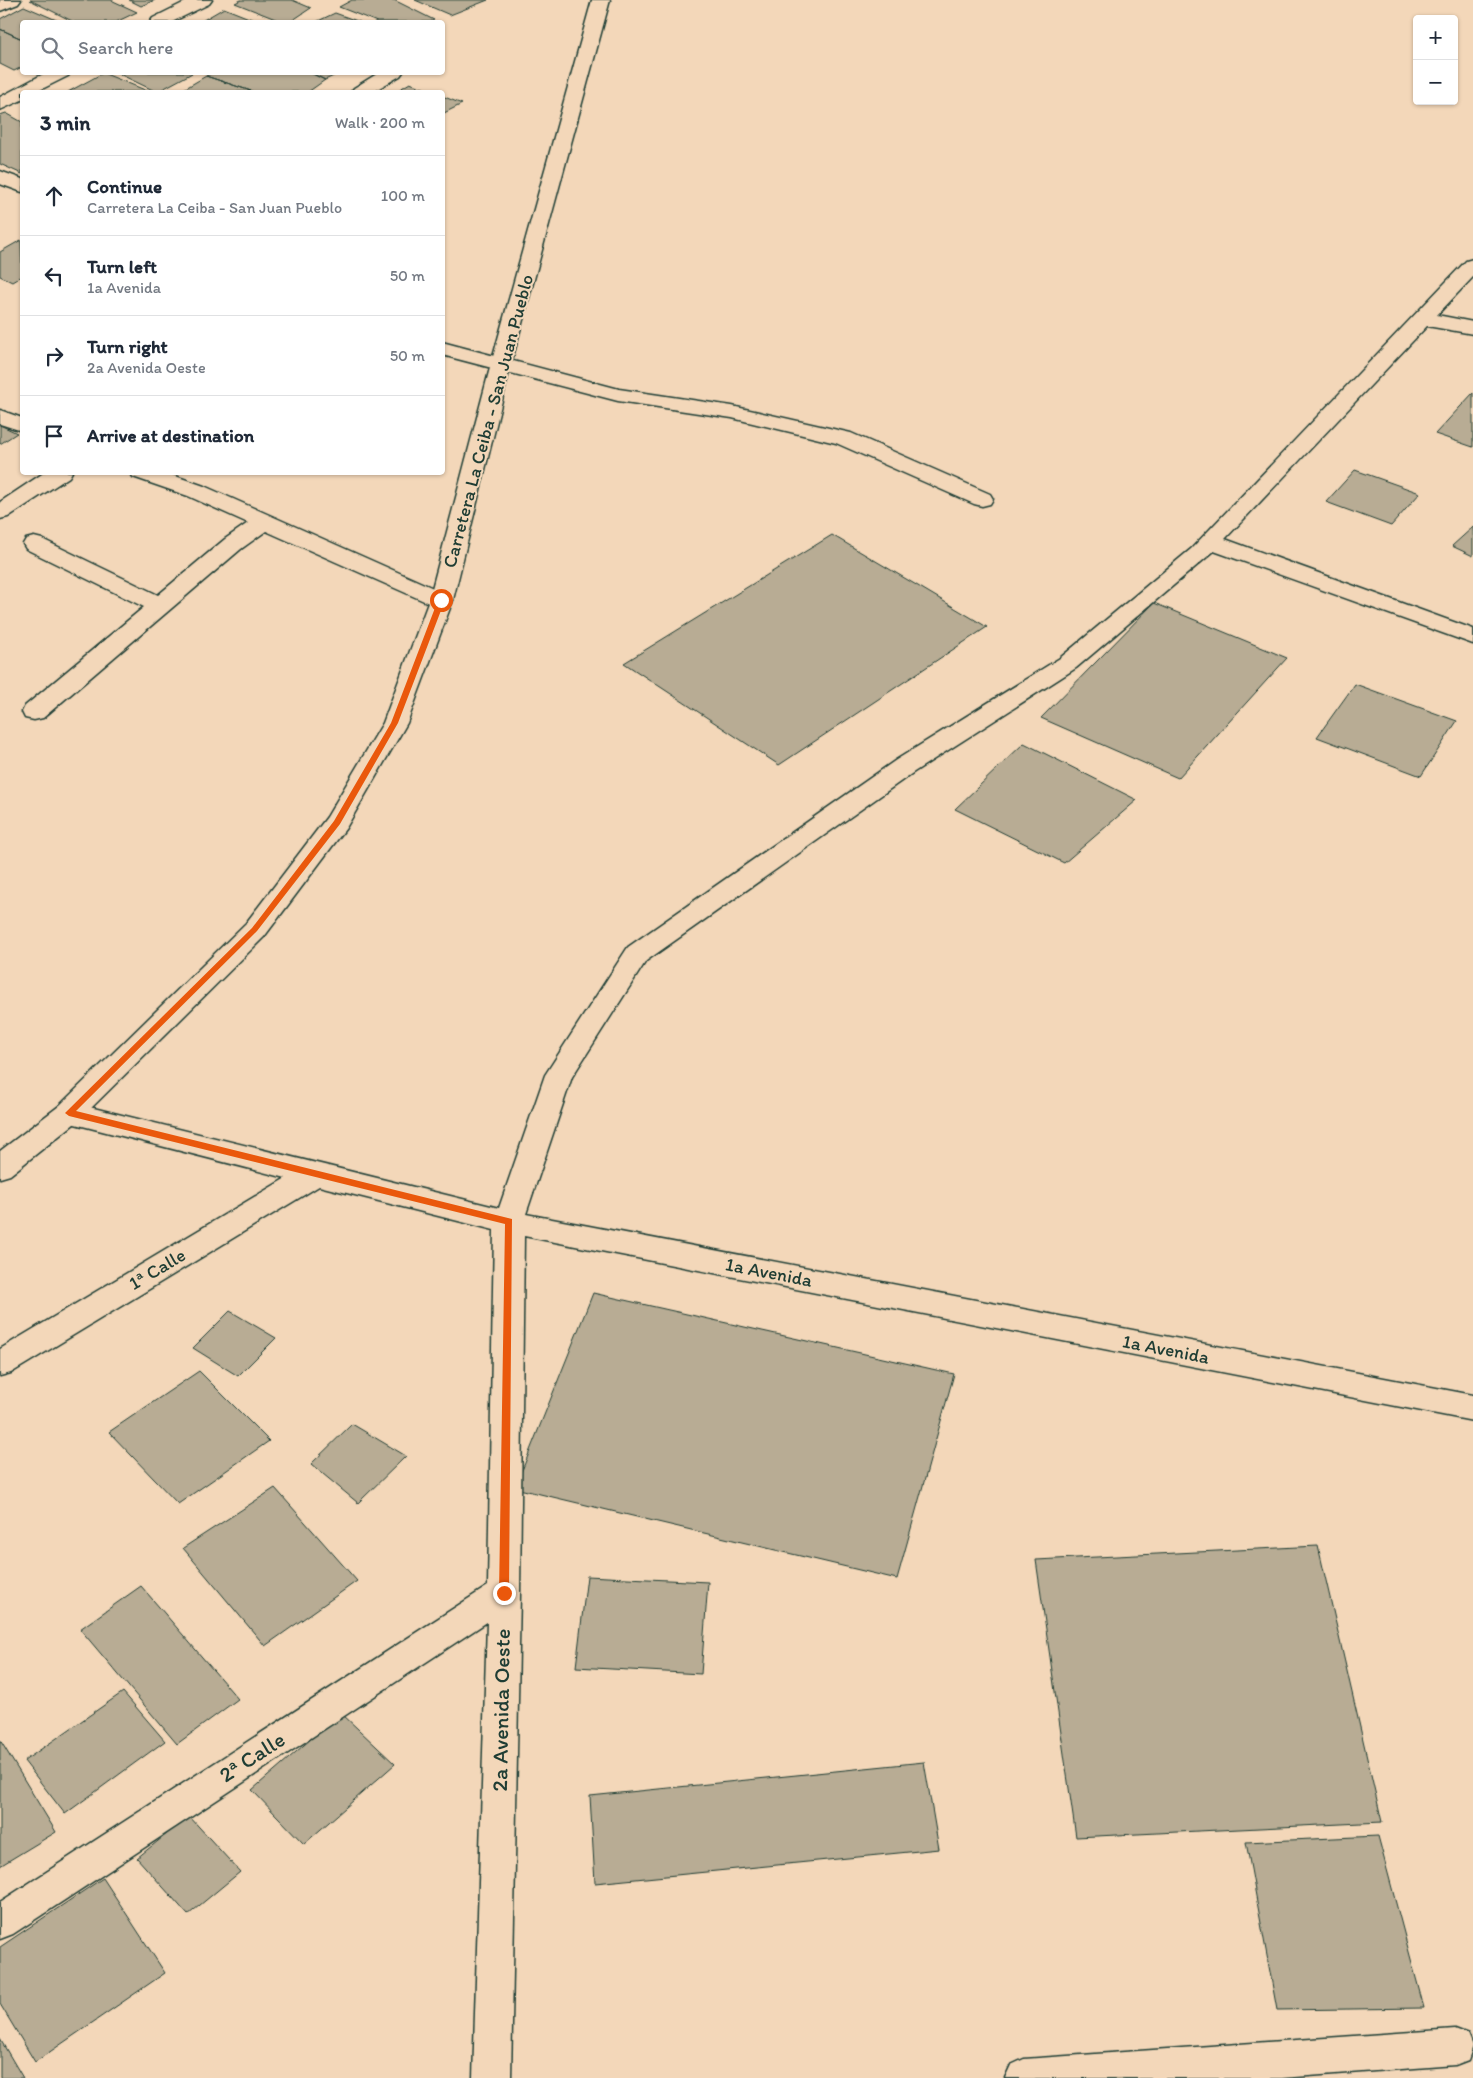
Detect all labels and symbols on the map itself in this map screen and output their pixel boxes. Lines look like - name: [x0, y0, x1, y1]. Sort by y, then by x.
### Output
- street label: Carretera La Ceiba - San Juan Pueblo: [438, 272, 538, 570]
- route start: [430, 589, 453, 612]
- street label: 1ª Calle: [125, 1243, 189, 1295]
- street label: 1a Avenida: [724, 1252, 814, 1292]
- street label: 1a Avenida: [1121, 1329, 1211, 1369]
- route end: [493, 1582, 516, 1605]
- street label: 2a Avenida Oeste: [486, 1628, 516, 1792]
- street label: 2ª Calle: [214, 1726, 290, 1788]

